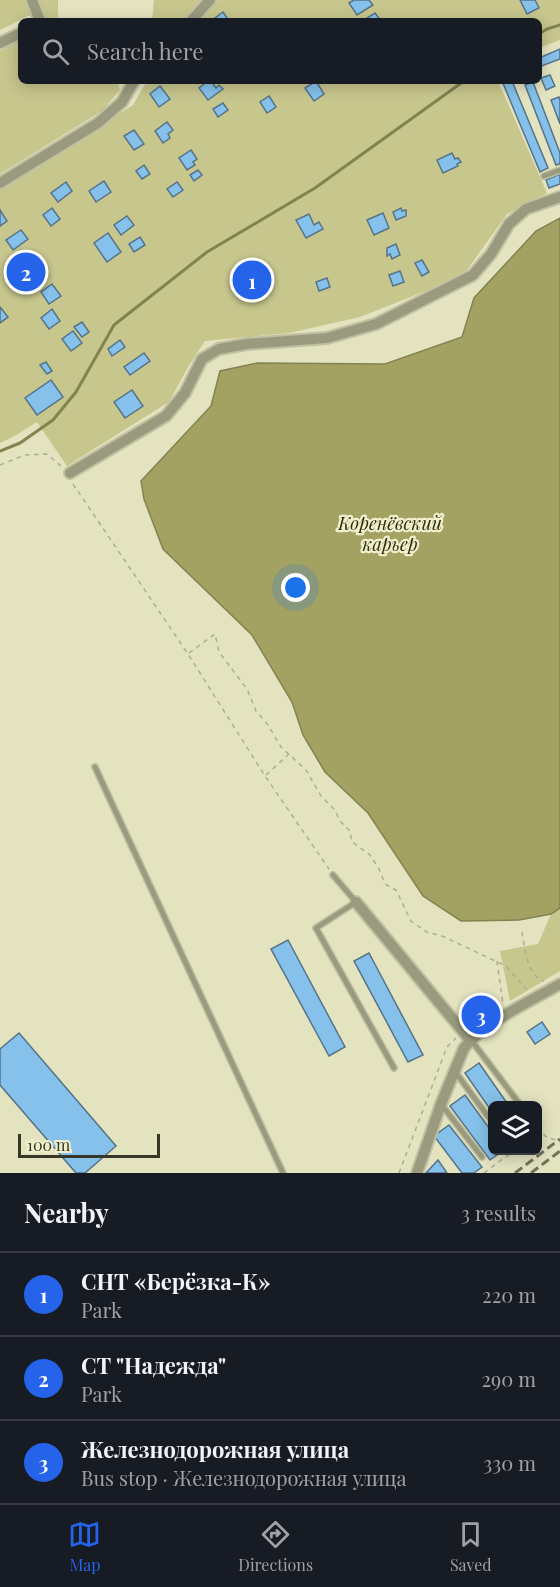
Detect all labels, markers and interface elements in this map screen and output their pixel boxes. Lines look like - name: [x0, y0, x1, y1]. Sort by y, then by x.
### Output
- search box: [18, 18, 542, 84]
- icon: search: [39, 35, 72, 68]
- text: Search here: [87, 36, 203, 66]
- pin: 2: [6, 250, 46, 294]
- pin: 1: [232, 258, 272, 302]
- water label: Коренёвский карьер: [337, 511, 443, 556]
- your location: [281, 573, 310, 602]
- pin: 3: [462, 992, 500, 1038]
- map controls: [488, 1101, 542, 1155]
- button: layers: [488, 1101, 542, 1155]
- scale bar: [18, 1131, 160, 1158]
- text: 100 m: [27, 1134, 70, 1155]
- text: Nearby: [24, 1195, 109, 1230]
- text: 3 results: [461, 1199, 536, 1226]
- text: СНТ «Берёзка-К»: [81, 1266, 270, 1296]
- text: 1: [40, 1281, 47, 1308]
- text: 220 m: [482, 1281, 536, 1308]
- text: Park: [81, 1296, 122, 1323]
- text: СТ "Надежда": [81, 1350, 226, 1380]
- text: 2: [38, 1365, 49, 1392]
- text: 290 m: [482, 1365, 536, 1392]
- text: Park: [81, 1380, 122, 1407]
- text: Железнодорожная улица: [81, 1434, 349, 1464]
- text: 3: [39, 1449, 48, 1476]
- text: 330 m: [483, 1449, 536, 1476]
- text: Bus stop · Железнодорожная улица: [81, 1464, 407, 1491]
- tab: Map: [68, 1518, 101, 1575]
- tab: Directions: [238, 1518, 313, 1575]
- tab: Saved: [450, 1518, 492, 1575]

